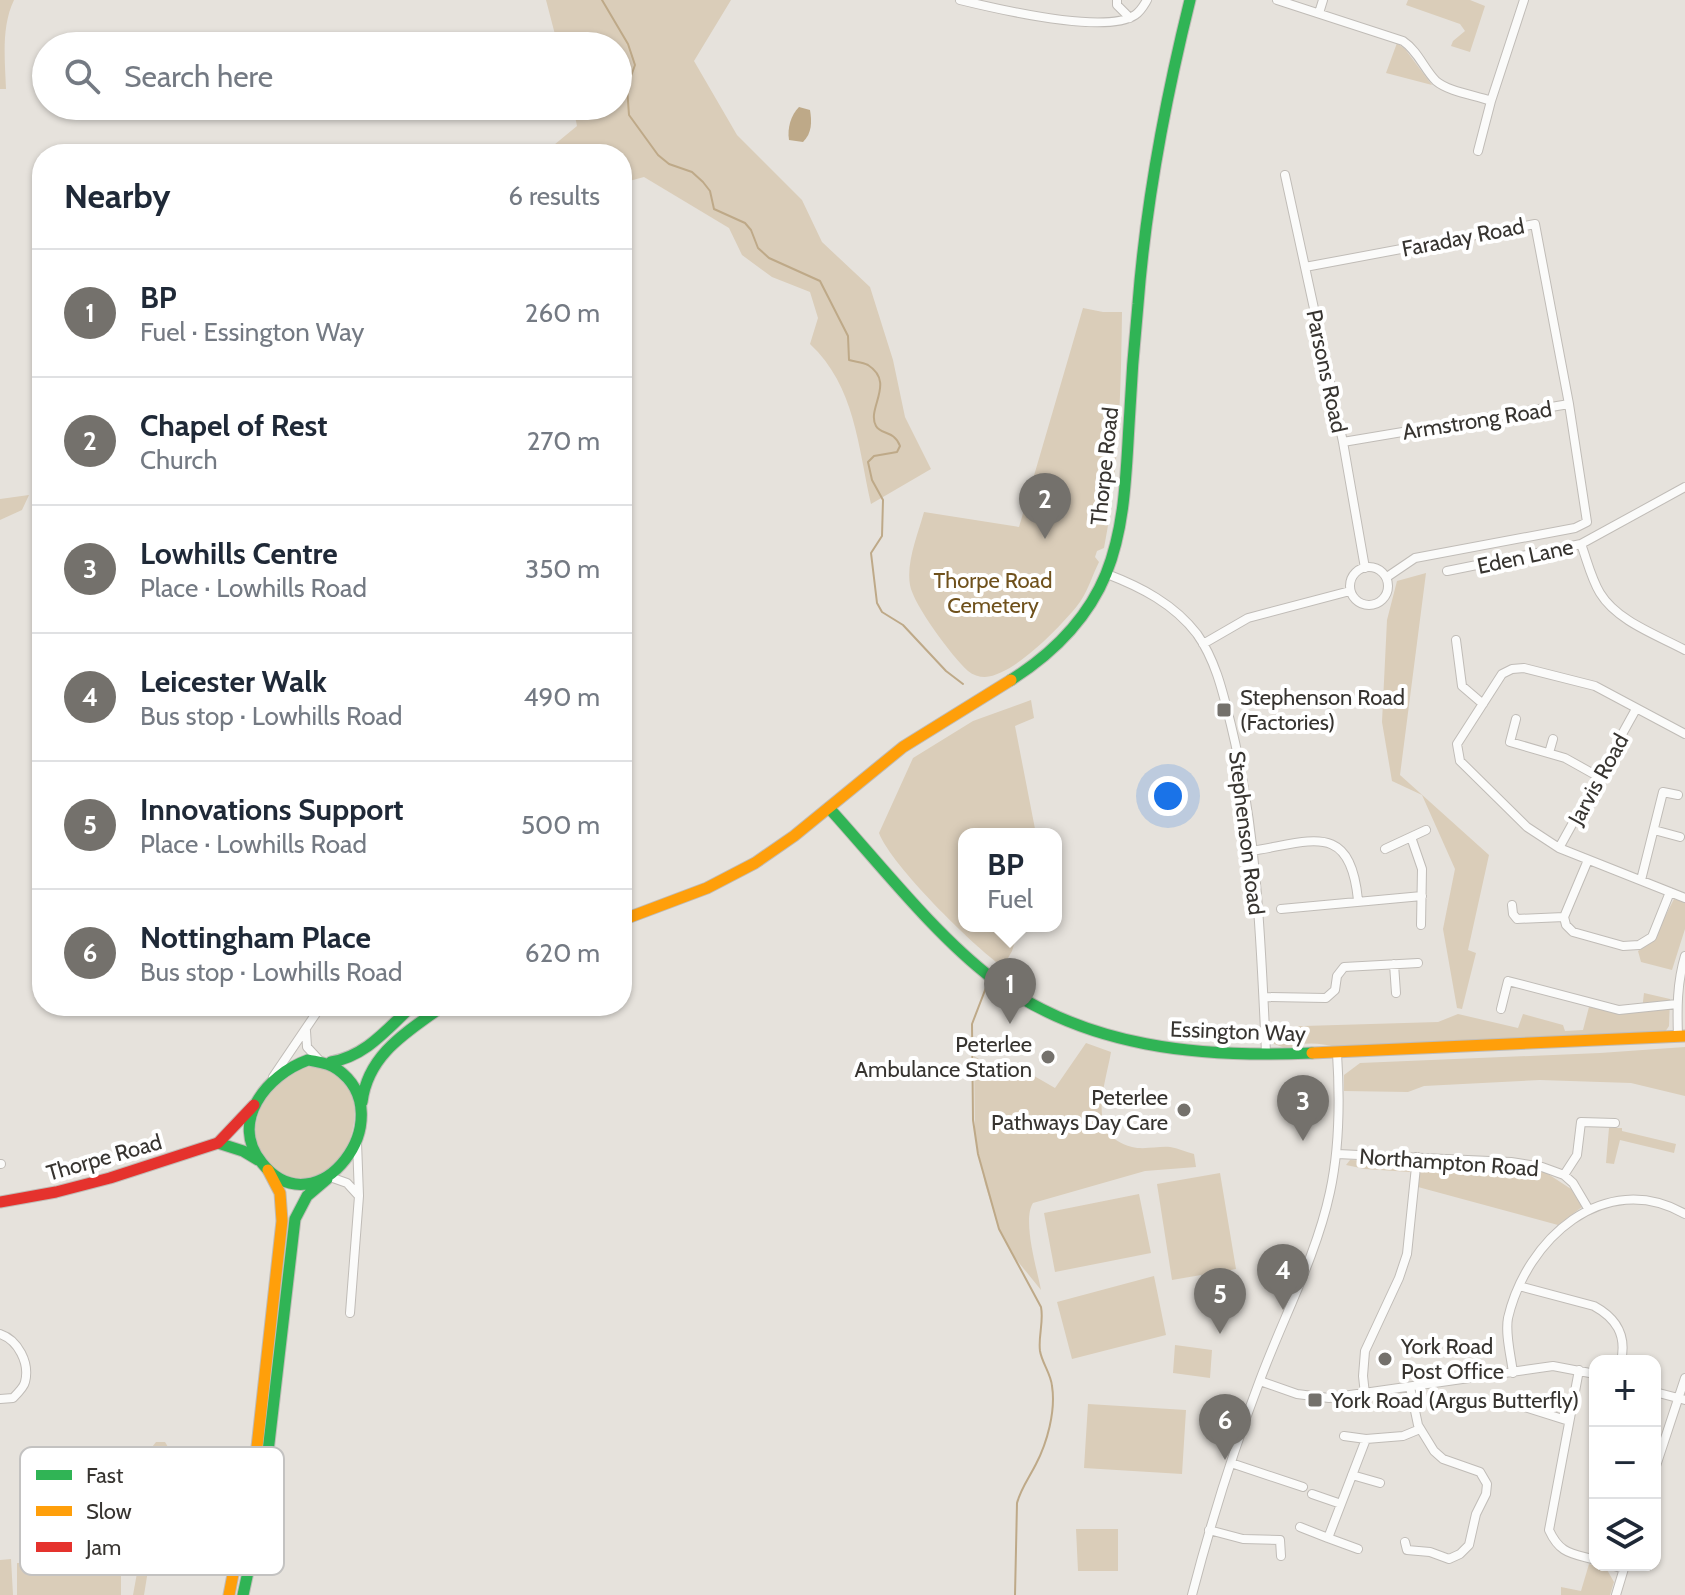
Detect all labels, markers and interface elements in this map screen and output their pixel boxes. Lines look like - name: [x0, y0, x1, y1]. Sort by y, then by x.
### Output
- search box: [32, 32, 632, 120]
- icon: search: [60, 54, 104, 98]
- text: Search here: [124, 58, 273, 95]
- text: Nearby: [64, 175, 171, 217]
- text: 6 results: [508, 180, 600, 212]
- street label: Faraday Road: [1400, 212, 1527, 263]
- text: BP: [140, 279, 177, 316]
- text: 1: [85, 297, 95, 329]
- text: 260 m: [525, 297, 600, 329]
- street label: Parsons Road: [1300, 307, 1353, 435]
- text: Fuel · Essington Way: [140, 316, 364, 348]
- street label: Armstrong Road: [1400, 395, 1554, 446]
- street label: Thorpe Road: [1085, 406, 1124, 527]
- text: Chapel of Rest: [140, 407, 328, 444]
- text: 2: [83, 425, 97, 457]
- text: 270 m: [527, 425, 600, 457]
- text: Church: [140, 444, 218, 476]
- pin: 2: [1019, 473, 1071, 539]
- street label: Eden Lane: [1475, 533, 1576, 580]
- text: Lowhills Centre: [140, 535, 338, 572]
- text: 3: [83, 553, 97, 585]
- text: 350 m: [525, 553, 600, 585]
- park label: Thorpe Road Cemetery: [934, 567, 1052, 619]
- text: Place · Lowhills Road: [140, 572, 367, 604]
- text: Leicester Walk: [140, 663, 327, 700]
- text: 4: [82, 681, 98, 713]
- text: 490 m: [523, 681, 600, 713]
- place label: Stephenson Road (Factories): [1240, 684, 1405, 736]
- text: Bus stop · Lowhills Road: [140, 700, 402, 732]
- marker: Stephenson Road (Factories): [1215, 701, 1233, 719]
- street label: Jarvis Road: [1562, 729, 1635, 830]
- street label: Stephenson Road: [1223, 750, 1270, 917]
- your location: [1148, 776, 1188, 816]
- text: Innovations Support: [140, 791, 404, 828]
- text: 5: [83, 809, 97, 841]
- text: 500 m: [521, 809, 600, 841]
- text: Place · Lowhills Road: [140, 828, 367, 860]
- popup: [958, 828, 1062, 932]
- text: BP: [987, 846, 1024, 883]
- text: Fuel: [987, 883, 1033, 915]
- text: Nottingham Place: [140, 919, 371, 956]
- text: 6: [83, 937, 97, 969]
- text: 620 m: [525, 937, 600, 969]
- text: Bus stop · Lowhills Road: [140, 956, 402, 988]
- pin: 1: [984, 958, 1036, 1024]
- street label: Essington Way: [1170, 1016, 1306, 1047]
- place label: Peterlee Ambulance Station: [855, 1031, 1032, 1083]
- marker: Peterlee Ambulance Station: [1039, 1048, 1057, 1066]
- pin: 3: [1277, 1075, 1329, 1141]
- place label: Peterlee Pathways Day Care: [991, 1084, 1168, 1136]
- marker: Peterlee Pathways Day Care: [1175, 1101, 1193, 1119]
- street label: Thorpe Road: [43, 1128, 165, 1187]
- street label: Northampton Road: [1358, 1143, 1540, 1182]
- pin: 4: [1257, 1244, 1309, 1310]
- pin: 5: [1194, 1268, 1246, 1334]
- place label: York Road Post Office: [1400, 1333, 1504, 1385]
- marker: York Road Post Office: [1376, 1350, 1394, 1368]
- map controls: [1589, 1355, 1661, 1571]
- button: +: [1589, 1355, 1661, 1427]
- place label: York Road (Argus Butterfly): [1330, 1387, 1579, 1414]
- marker: York Road (Argus Butterfly): [1306, 1391, 1324, 1409]
- pin: 6: [1199, 1394, 1251, 1460]
- button: −: [1589, 1427, 1661, 1499]
- legend: [20, 1447, 284, 1575]
- text: Fast: [86, 1462, 124, 1489]
- text: Slow: [86, 1498, 132, 1525]
- button: layers: [1589, 1499, 1661, 1571]
- text: Jam: [85, 1534, 121, 1561]

